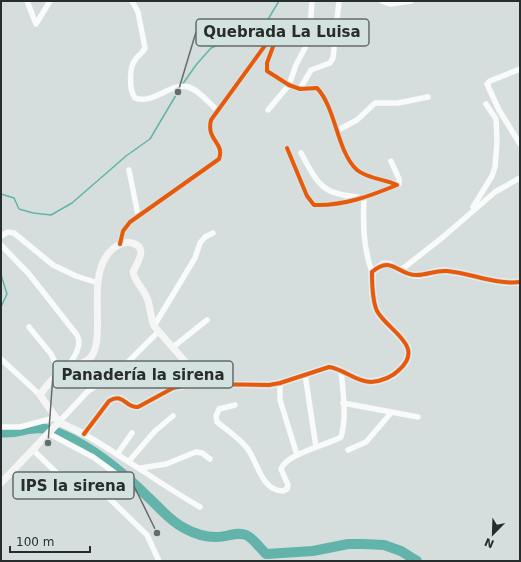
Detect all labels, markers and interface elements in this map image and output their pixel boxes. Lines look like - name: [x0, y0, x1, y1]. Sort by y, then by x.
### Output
- callout: Quebrada La Luisa: [196, 19, 369, 46]
- text: Quebrada La Luisa: [203, 23, 361, 41]
- callout: Panadería la sirena: [53, 361, 233, 388]
- text: Panadería la sirena: [61, 366, 225, 384]
- callout: IPS la sirena: [13, 472, 134, 499]
- text: IPS la sirena: [20, 477, 126, 495]
- north arrow: [473, 514, 513, 554]
- scale bar: [10, 528, 90, 554]
- text: 100 m: [16, 535, 54, 549]
- text: N: [483, 535, 496, 551]

